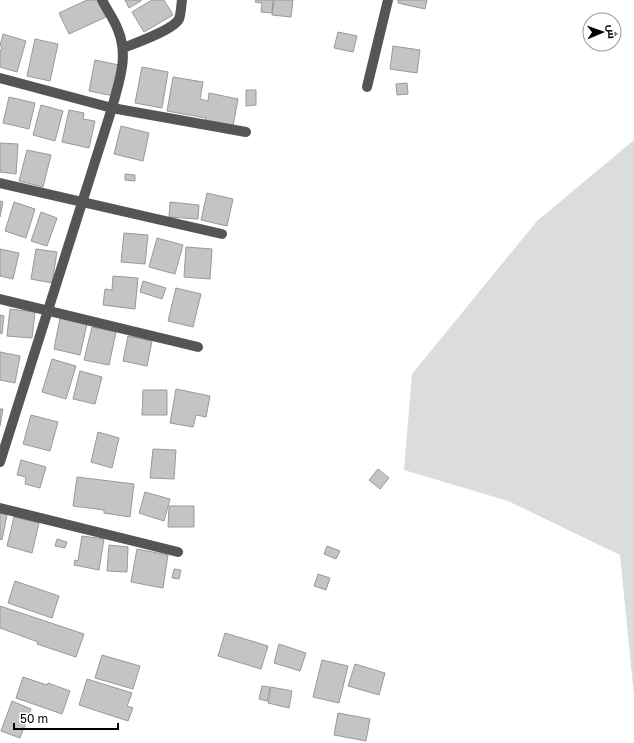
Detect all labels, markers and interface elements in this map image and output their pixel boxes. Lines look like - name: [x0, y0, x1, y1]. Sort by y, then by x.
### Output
- north arrow: [582, 12, 622, 52]
- text: ش: [605, 24, 619, 39]
- scale bar: [14, 705, 118, 731]
- text: 50 m: [20, 711, 48, 726]

